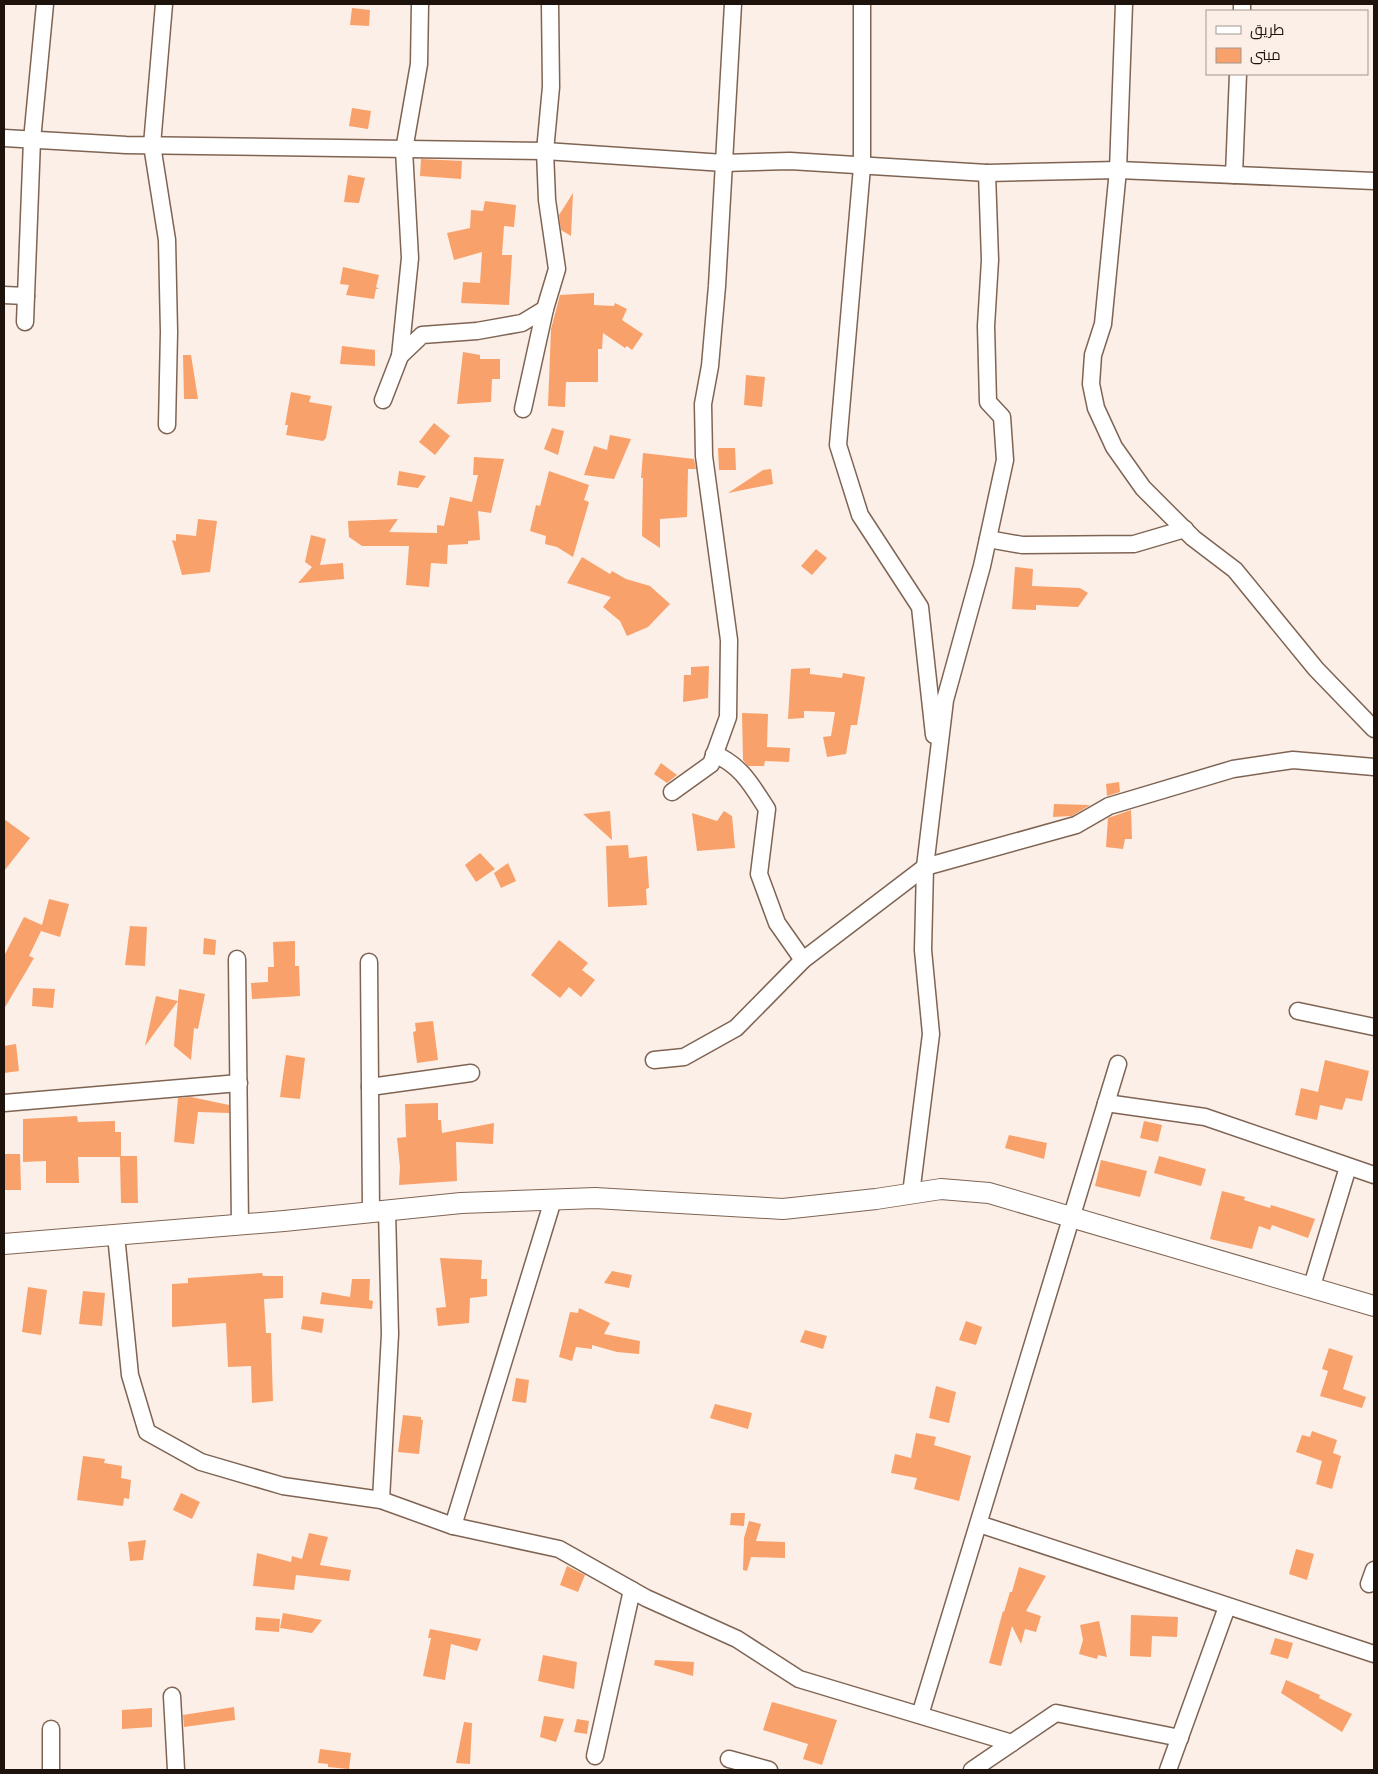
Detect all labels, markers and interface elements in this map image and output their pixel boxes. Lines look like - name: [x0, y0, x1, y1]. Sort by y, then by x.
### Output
- legend: [1206, 10, 1368, 75]
- text: طريق: [1250, 20, 1284, 40]
- text: مبنى: [1250, 45, 1281, 65]

